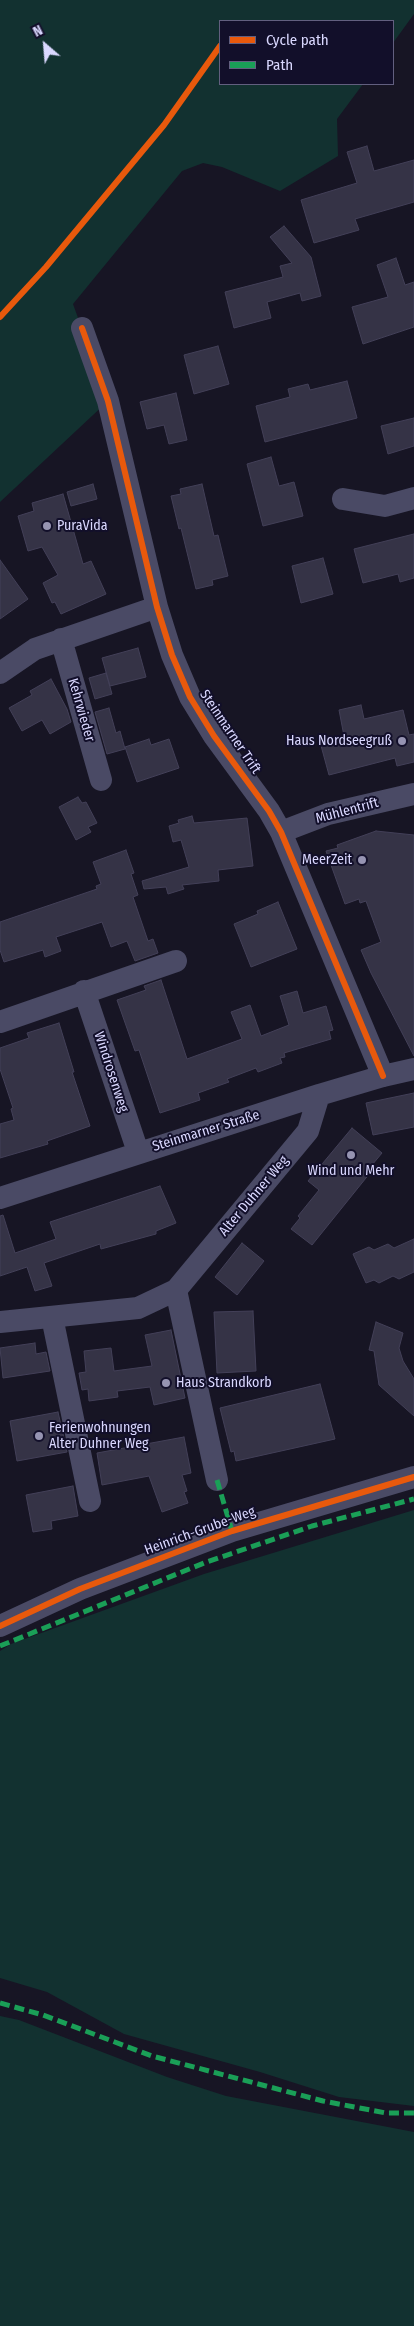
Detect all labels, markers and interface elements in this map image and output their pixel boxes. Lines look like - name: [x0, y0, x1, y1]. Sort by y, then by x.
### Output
- north arrow: [20, 20, 70, 70]
- legend: [219, 20, 394, 85]
- text: N: [30, 22, 46, 41]
- text: Cycle path: [266, 31, 329, 49]
- text: Path: [266, 56, 293, 74]
- place label: PuraVida: [57, 518, 108, 534]
- marker: PuraVida: [41, 520, 53, 532]
- street label: Kehrwieder: [64, 676, 98, 744]
- street label: Steinmarner Trift: [196, 687, 264, 777]
- place label: Haus Nordseegruß: [286, 733, 392, 749]
- marker: Haus Nordseegruß: [396, 735, 408, 747]
- street label: Mühlentrift: [314, 795, 380, 827]
- place label: MeerZeit: [302, 852, 352, 868]
- marker: MeerZeit: [356, 854, 368, 866]
- street label: Windrosenweg: [90, 1030, 132, 1114]
- street label: Steinmarner Straße: [150, 1107, 262, 1155]
- marker: Wind und Mehr: [345, 1149, 357, 1161]
- street label: Alter Duhner Weg: [216, 1152, 292, 1240]
- place label: Wind und Mehr: [308, 1163, 394, 1179]
- place label: Haus Strandkorb: [176, 1375, 272, 1391]
- marker: Haus Strandkorb: [160, 1377, 172, 1389]
- place label: Ferienwohnungen Alter Duhner Weg: [49, 1420, 151, 1452]
- marker: Ferienwohnungen Alter Duhner Weg: [33, 1430, 45, 1442]
- street label: Heinrich-Grube-Weg: [142, 1503, 258, 1559]

